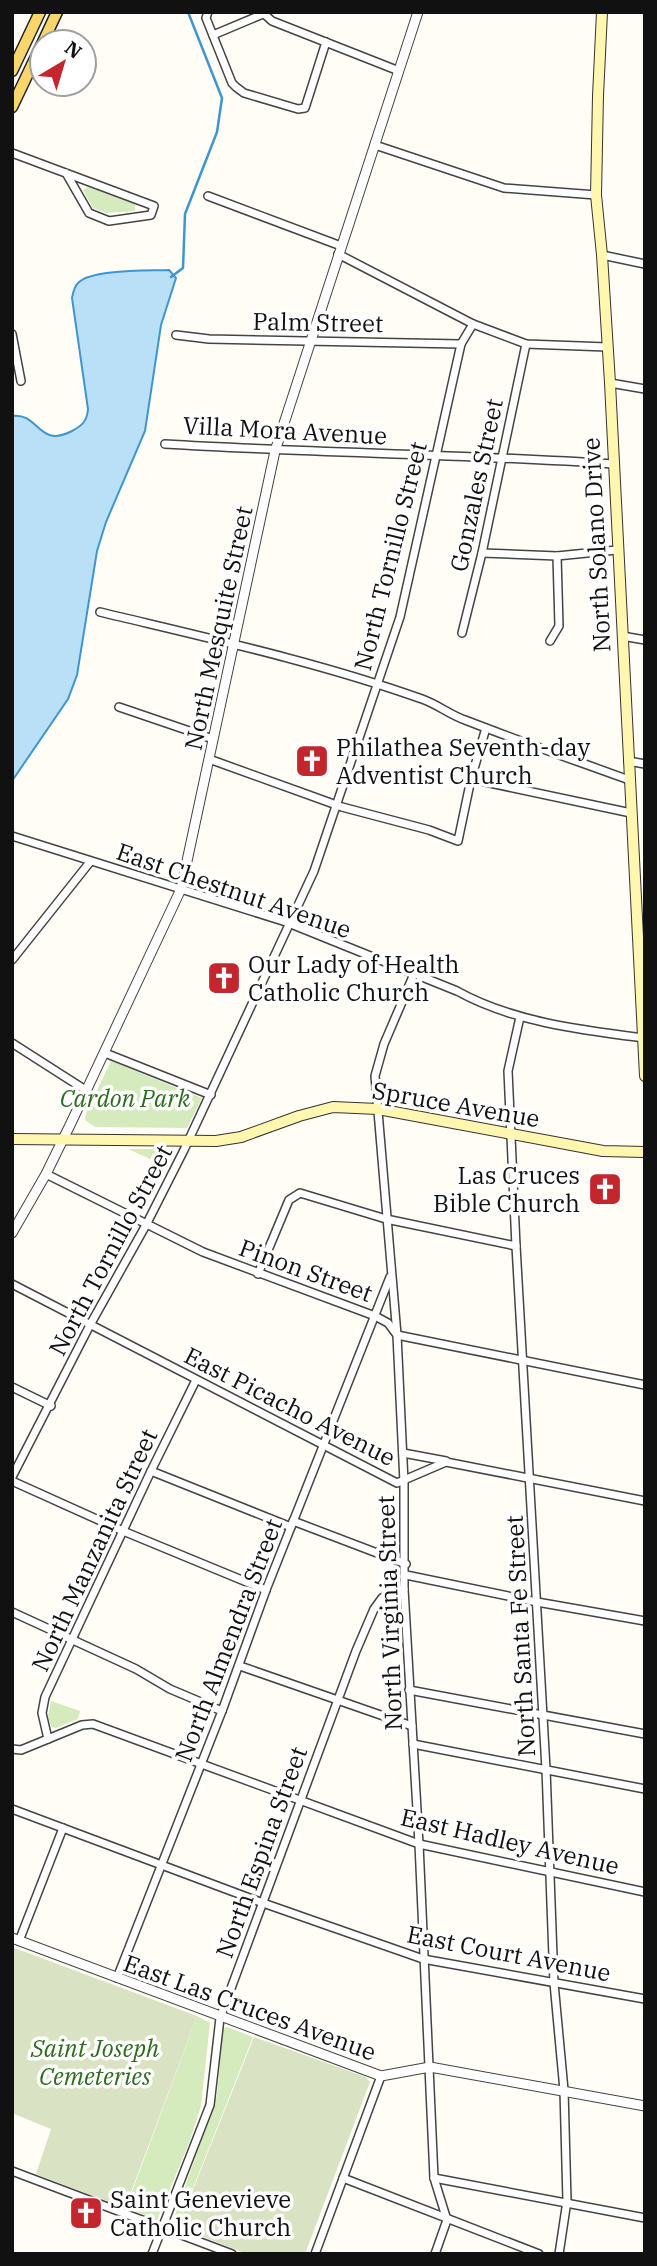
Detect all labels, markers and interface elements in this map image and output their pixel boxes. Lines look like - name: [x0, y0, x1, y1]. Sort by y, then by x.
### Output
- north arrow: [28, 28, 98, 98]
- text: N: [60, 36, 87, 64]
- street label: Palm Street: [252, 305, 384, 339]
- street label: Gonzales Street: [442, 395, 510, 575]
- street label: Villa Mora Avenue: [182, 409, 388, 451]
- street label: North Solano Drive: [574, 437, 618, 653]
- street label: North Tornillo Street: [346, 438, 434, 674]
- street label: North Mesquite Street: [177, 503, 259, 753]
- place label: Philathea Seventh-day Adventist Church: [336, 731, 590, 791]
- church icon: Philathea Seventh-day Adventist Church: [293, 742, 331, 780]
- street label: East Chestnut Avenue: [112, 835, 356, 945]
- place label: Our Lady of Health Catholic Church: [248, 948, 460, 1008]
- church icon: Our Lady of Health Catholic Church: [205, 959, 243, 997]
- street label: Spruce Avenue: [370, 1074, 542, 1134]
- park label: Cardon Park: [60, 1082, 191, 1114]
- street label: North Tornillo Street: [41, 1139, 179, 1361]
- place label: Las Cruces Bible Church: [433, 1159, 580, 1219]
- church icon: Las Cruces Bible Church: [586, 1170, 624, 1208]
- street label: Pinon Street: [235, 1231, 377, 1309]
- street label: East Picacho Avenue: [179, 1339, 401, 1473]
- street label: North Manzanita Street: [24, 1424, 164, 1676]
- street label: North Virginia Street: [369, 1495, 409, 1731]
- street label: North Almendra Street: [167, 1514, 289, 1766]
- street label: North Santa Fe Street: [498, 1515, 542, 1757]
- street label: North Espina Street: [208, 1742, 314, 1962]
- street label: East Hadley Avenue: [398, 1800, 622, 1882]
- street label: East Court Avenue: [404, 1918, 614, 1988]
- street label: East Las Cruces Avenue: [119, 1946, 381, 2068]
- park label: Saint Joseph Cemeteries: [30, 2032, 159, 2092]
- place label: Saint Genevieve Catholic Church: [110, 2183, 291, 2243]
- church icon: Saint Genevieve Catholic Church: [67, 2194, 105, 2232]

